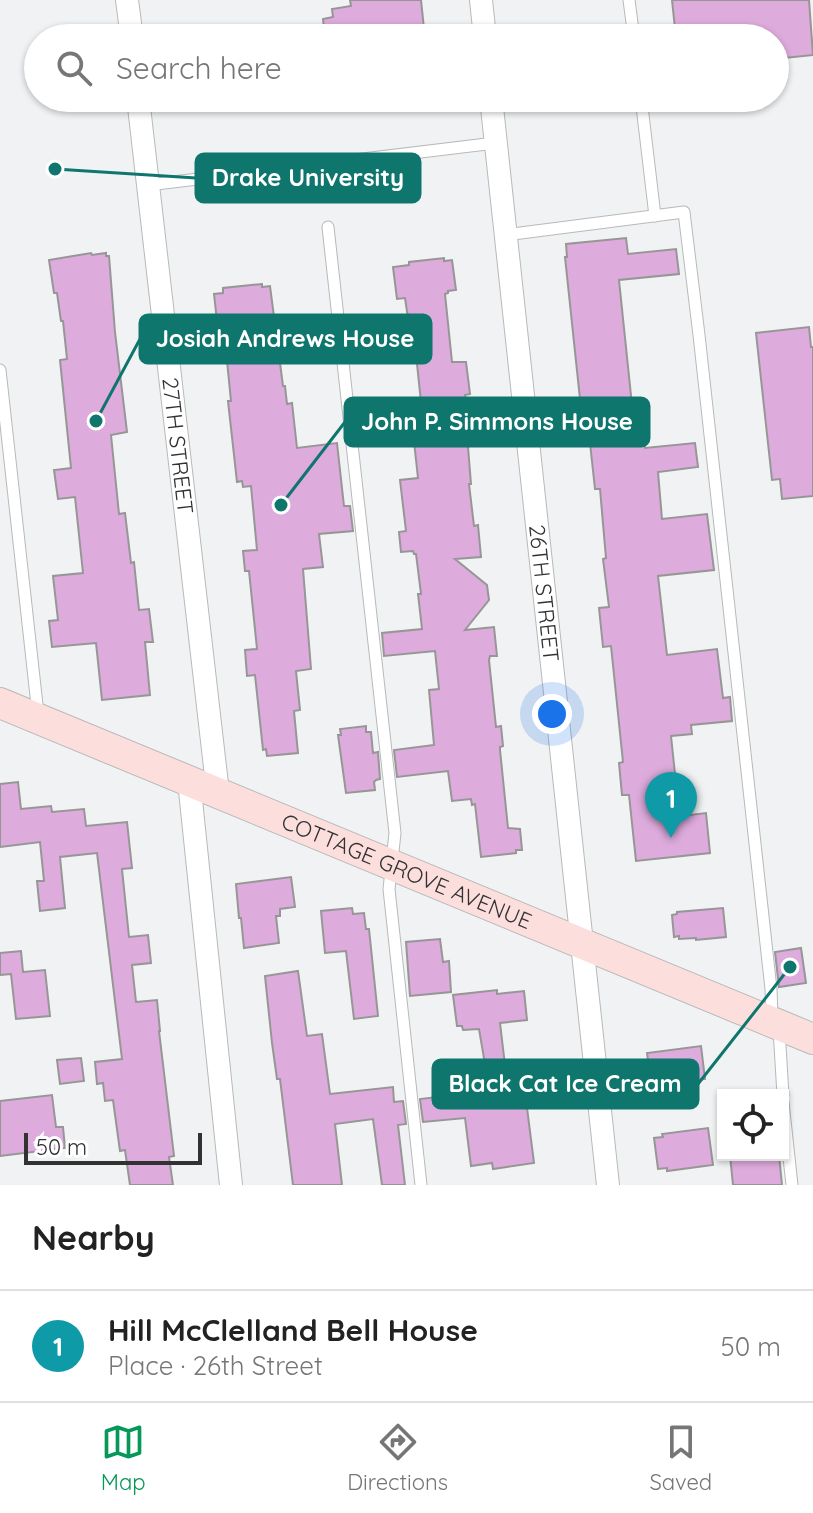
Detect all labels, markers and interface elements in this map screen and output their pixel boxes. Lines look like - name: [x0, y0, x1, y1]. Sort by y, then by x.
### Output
- search box: [24, 24, 789, 112]
- icon: search: [52, 46, 96, 90]
- text: Search here: [116, 49, 282, 87]
- callout: Drake University: [196, 154, 420, 202]
- text: Drake University: [212, 162, 404, 192]
- callout: Josiah Andrews House: [140, 315, 431, 363]
- text: Josiah Andrews House: [156, 323, 414, 353]
- street label: 27TH STREET: [156, 376, 200, 515]
- callout: John P. Simmons House: [345, 398, 649, 446]
- text: John P. Simmons House: [361, 406, 633, 436]
- street label: 26TH STREET: [523, 523, 566, 663]
- your location: [532, 694, 572, 734]
- pin: 1: [645, 772, 697, 838]
- street label: COTTAGE GROVE AVENUE: [277, 807, 536, 935]
- callout: Black Cat Ice Cream: [433, 1060, 698, 1108]
- text: Black Cat Ice Cream: [448, 1068, 682, 1098]
- map controls: [717, 1089, 789, 1161]
- button: locate: [717, 1089, 789, 1161]
- scale bar: [24, 1129, 202, 1165]
- text: 50 m: [36, 1133, 87, 1161]
- text: Nearby: [32, 1216, 155, 1259]
- text: Hill McClelland Bell House: [108, 1311, 478, 1349]
- text: 1: [53, 1330, 63, 1363]
- text: 50 m: [721, 1330, 781, 1363]
- text: Place · 26th Street: [108, 1349, 323, 1382]
- tab: Map: [101, 1420, 146, 1496]
- tab: Directions: [347, 1420, 448, 1496]
- tab: Saved: [649, 1420, 712, 1496]

